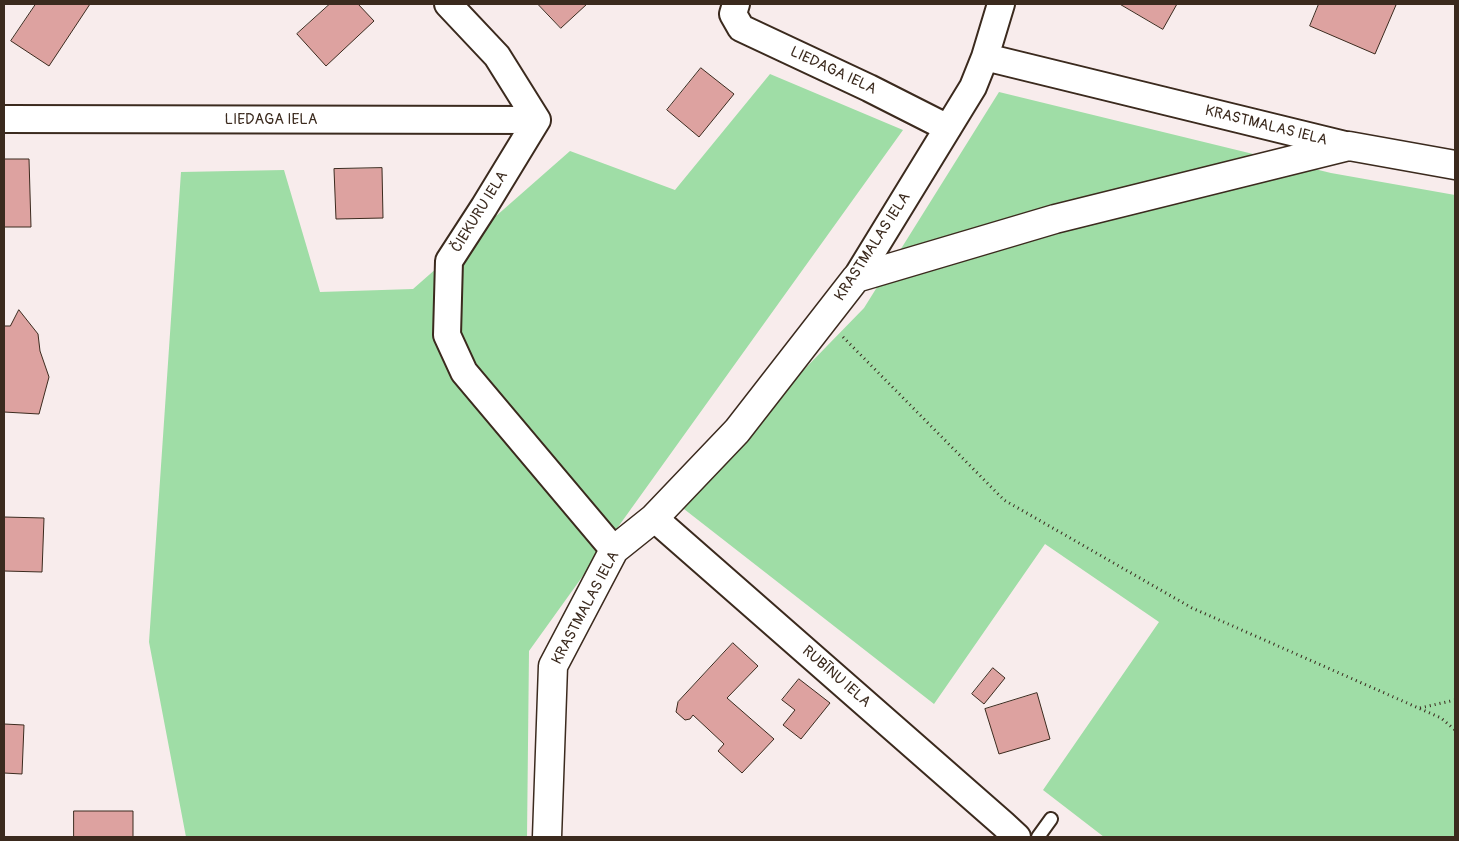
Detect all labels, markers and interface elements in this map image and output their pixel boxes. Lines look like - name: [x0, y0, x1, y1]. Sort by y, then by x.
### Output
- street label: LIEDAGA IELA: [787, 43, 879, 99]
- street label: KRASTMALAS IELA: [1203, 102, 1329, 150]
- street label: LIEDAGA IELA: [225, 111, 317, 129]
- street label: ČIEKURU IELA: [448, 168, 512, 256]
- street label: KRASTMALAS IELA: [831, 189, 915, 305]
- street label: KRASTMALAS IELA: [549, 548, 623, 668]
- street label: RUBĪNU IELA: [798, 642, 874, 712]

